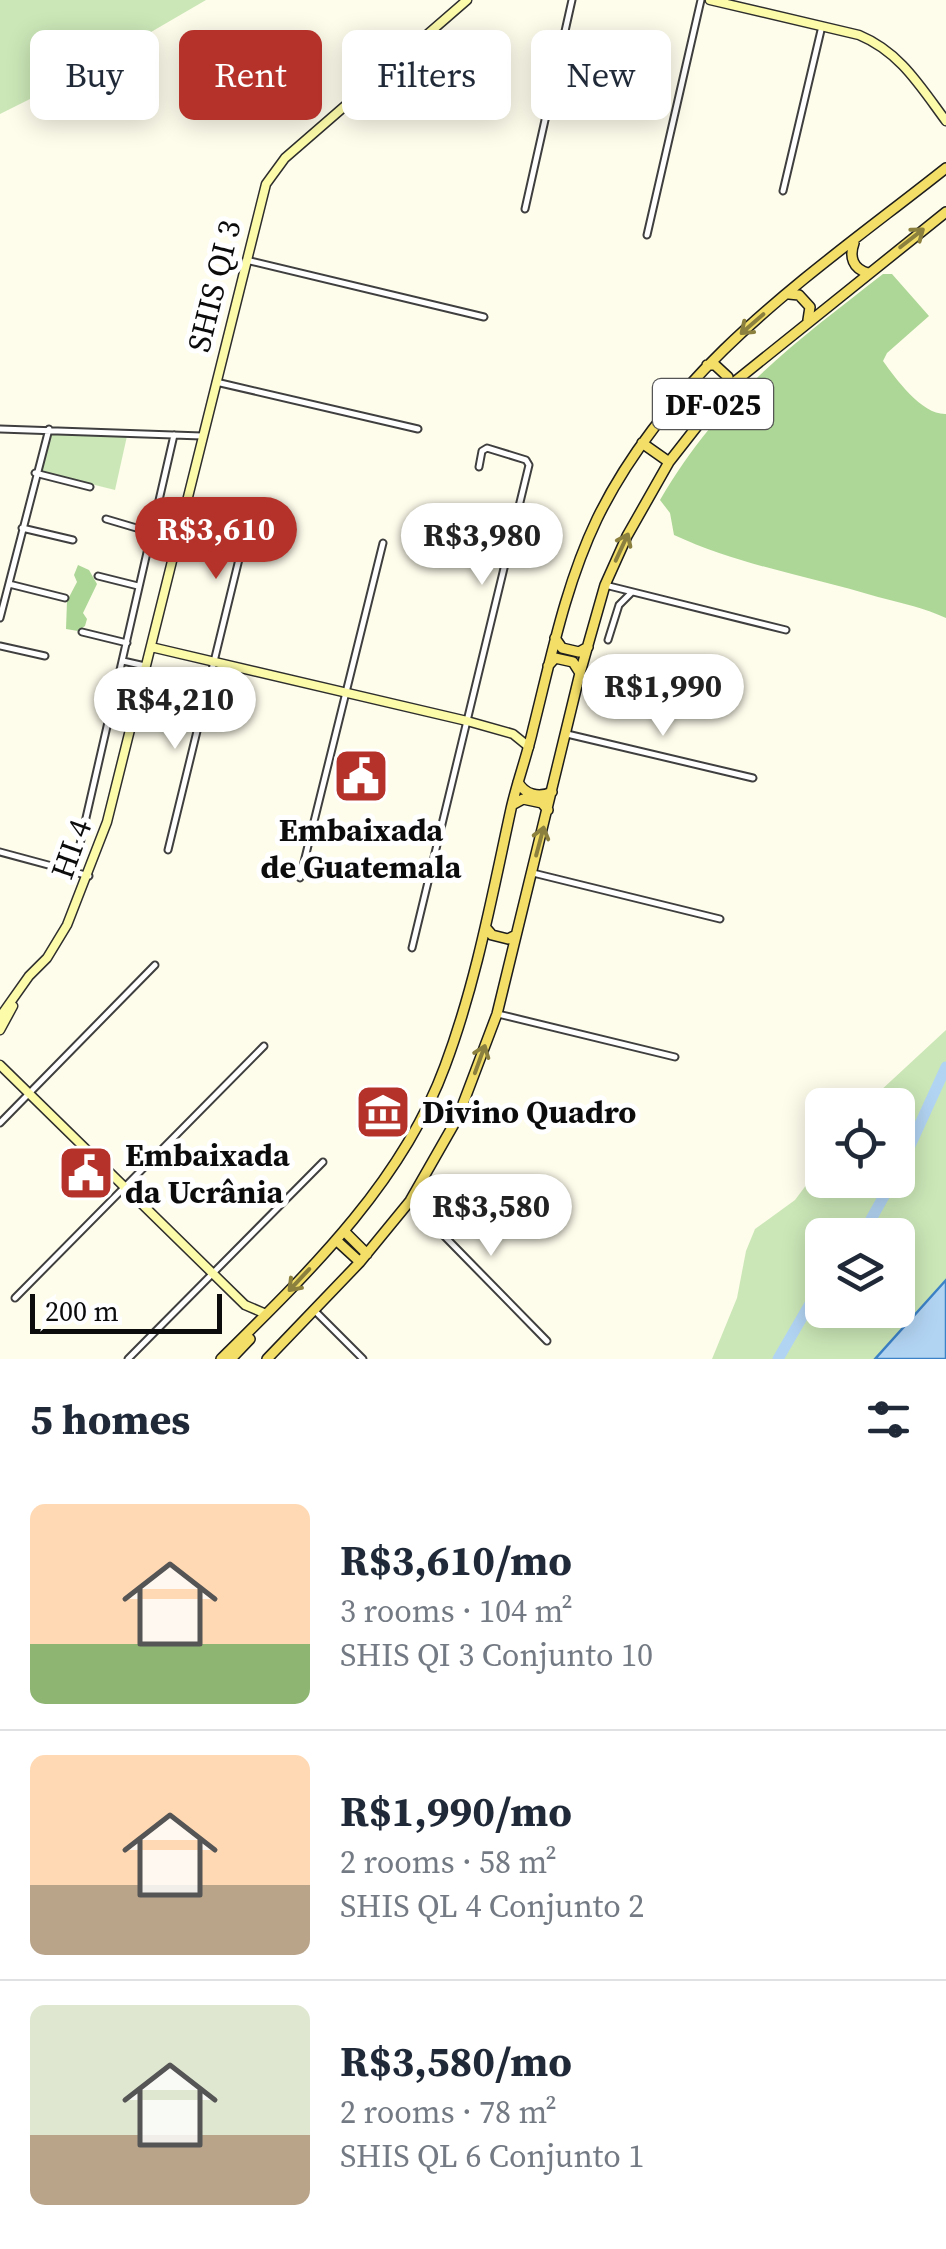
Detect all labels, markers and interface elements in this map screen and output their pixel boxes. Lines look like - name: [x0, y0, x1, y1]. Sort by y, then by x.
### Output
- chip: Buy: [30, 30, 159, 120]
- chip: Rent: [179, 30, 322, 120]
- chip: Filters: [342, 30, 511, 120]
- chip: New: [531, 30, 671, 120]
- street label: SHIS QI 3: [176, 216, 252, 356]
- one-way arrow: [899, 228, 925, 250]
- one-way arrow: [740, 313, 765, 336]
- road number: DF-025: [653, 379, 773, 429]
- pin: R$3,610: [124, 497, 308, 582]
- pin: R$3,980: [390, 503, 574, 588]
- text: R$3,610: [157, 507, 275, 551]
- text: R$3,980: [423, 513, 541, 557]
- one-way arrow: [613, 533, 632, 563]
- pin: R$1,990: [571, 654, 755, 739]
- text: R$1,990: [604, 664, 722, 708]
- pin: R$4,210: [83, 667, 267, 752]
- text: R$4,210: [116, 677, 234, 721]
- public building icon: Embaixada de Guatemala: [331, 746, 391, 806]
- place label: Embaixada de Guatemala: [260, 808, 463, 889]
- street label: HI 4: [40, 813, 102, 885]
- one-way arrow: [531, 826, 550, 857]
- one-way arrow: [472, 1045, 490, 1076]
- museum icon: Divino Quadro: [353, 1082, 413, 1142]
- map controls: [805, 1088, 915, 1328]
- button: locate: [805, 1088, 915, 1198]
- place label: Divino Quadro: [422, 1090, 636, 1134]
- place label: Embaixada da Ucrânia: [125, 1133, 291, 1214]
- public building icon: Embaixada da Ucrânia: [56, 1143, 116, 1203]
- pin: R$3,580: [399, 1174, 583, 1259]
- text: R$3,580: [432, 1184, 550, 1228]
- button: layers: [805, 1218, 915, 1328]
- one-way arrow: [287, 1267, 311, 1291]
- scale bar: [30, 1289, 222, 1334]
- text: 200 m: [45, 1292, 119, 1330]
- text: 5 homes: [30, 1390, 190, 1448]
- icon: filters: [861, 1392, 916, 1447]
- text: R$3,610/mo: [340, 1531, 572, 1589]
- icon: home: [110, 1544, 230, 1664]
- text: 3 rooms · 104 m²: [340, 1589, 573, 1633]
- text: SHIS QI 3 Conjunto 10: [340, 1633, 653, 1677]
- text: R$1,990/mo: [340, 1782, 572, 1840]
- icon: home: [110, 1795, 230, 1915]
- text: 2 rooms · 58 m²: [340, 1840, 557, 1884]
- text: SHIS QL 4 Conjunto 2: [340, 1884, 644, 1928]
- text: R$3,580/mo: [340, 2032, 572, 2090]
- icon: home: [110, 2045, 230, 2165]
- text: 2 rooms · 78 m²: [340, 2090, 557, 2134]
- text: SHIS QL 6 Conjunto 1: [340, 2134, 644, 2178]

